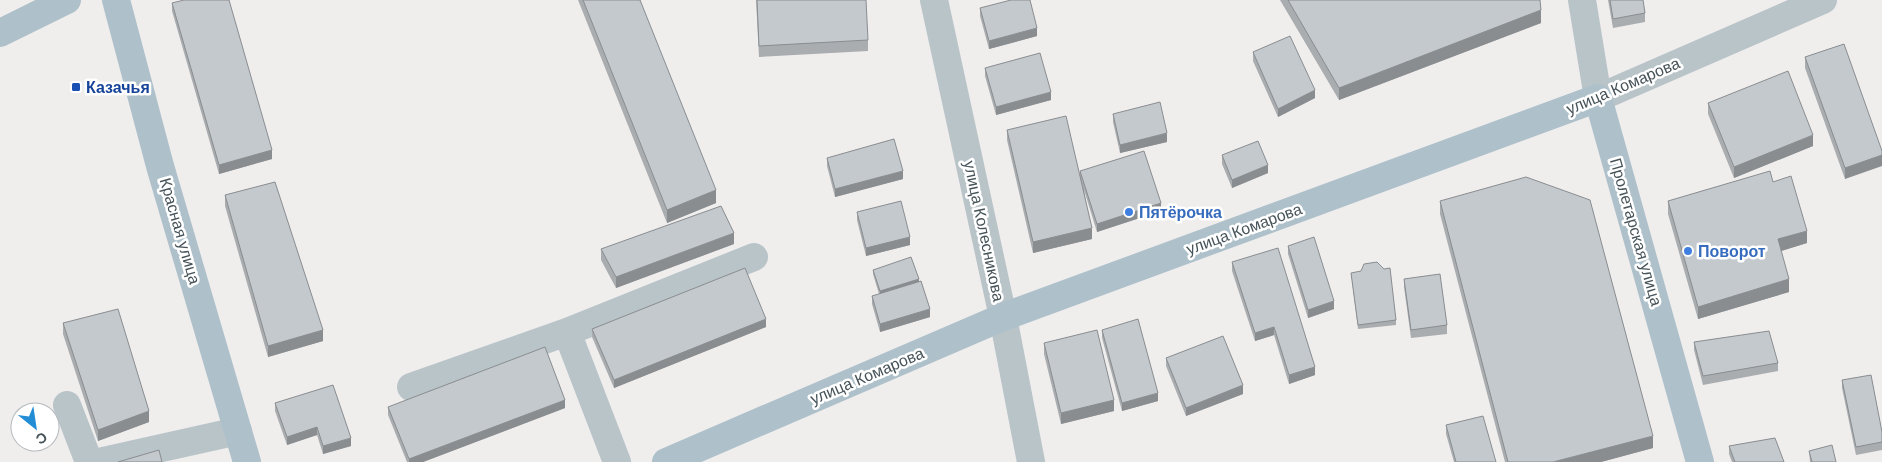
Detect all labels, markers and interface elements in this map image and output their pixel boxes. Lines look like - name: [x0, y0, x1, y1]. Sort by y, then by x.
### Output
- street label: улица Комарова: [1564, 54, 1682, 118]
- place label: Казачья: [86, 79, 150, 96]
- marker: Казачья: [70, 81, 82, 93]
- street label: Пролетарская улица: [1607, 156, 1665, 308]
- street label: улица Колесникова: [961, 159, 1007, 303]
- street label: Красная улица: [157, 176, 203, 286]
- street label: улица Комарова: [1184, 200, 1304, 258]
- place label: Пятёрочка: [1139, 204, 1222, 221]
- marker: Пятёрочка: [1123, 206, 1135, 218]
- place label: Поворот: [1698, 243, 1766, 260]
- marker: Поворот: [1682, 245, 1694, 257]
- street label: улица Комарова: [808, 344, 926, 408]
- north arrow: [10, 402, 60, 452]
- text: С: [33, 429, 50, 448]

